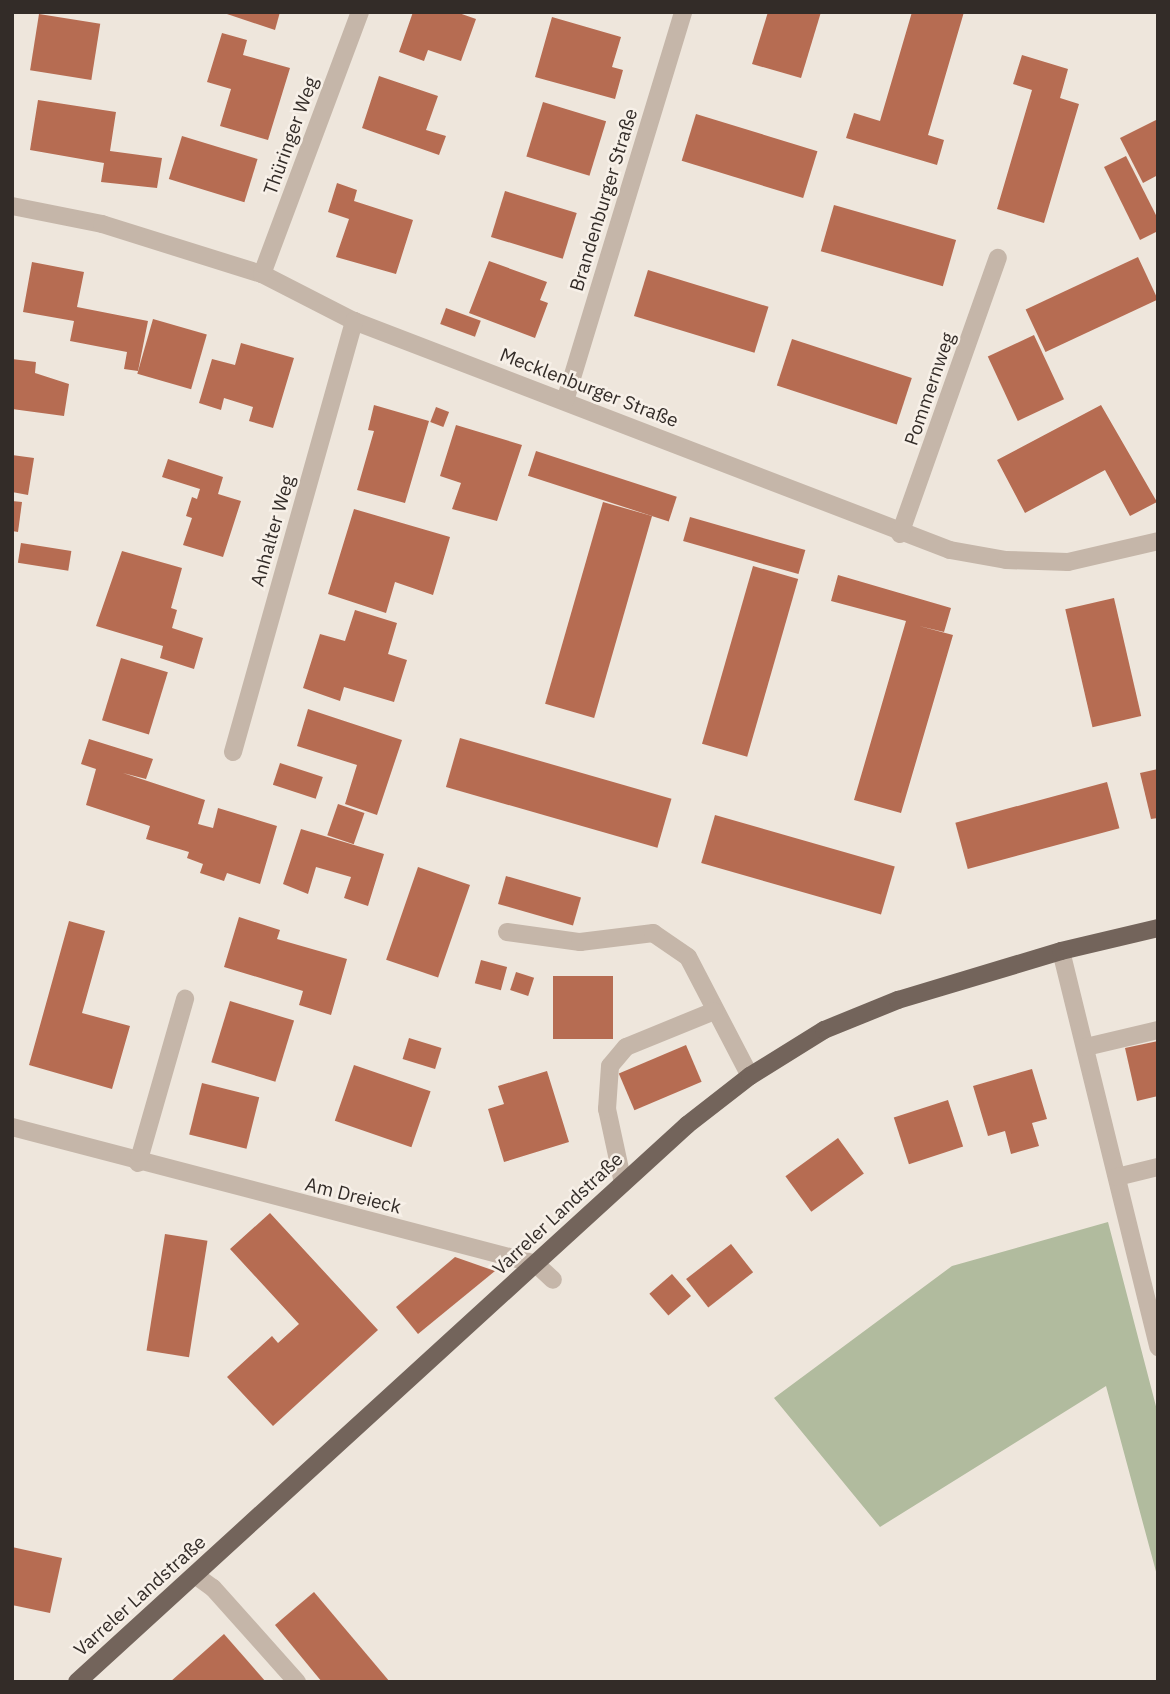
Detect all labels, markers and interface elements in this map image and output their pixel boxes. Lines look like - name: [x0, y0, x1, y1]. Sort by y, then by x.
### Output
- street label: Thüringer Weg: [259, 74, 323, 198]
- street label: Brandenburger Straße: [565, 106, 643, 294]
- street label: Pommernweg: [900, 329, 960, 449]
- street label: Mecklenburger Straße: [497, 343, 681, 433]
- street label: Anhalter Weg: [246, 473, 300, 589]
- street label: Varreler Landstraße: [488, 1148, 628, 1280]
- street label: Am Dreieck: [303, 1173, 403, 1219]
- street label: Varreler Landstraße: [69, 1531, 211, 1661]

